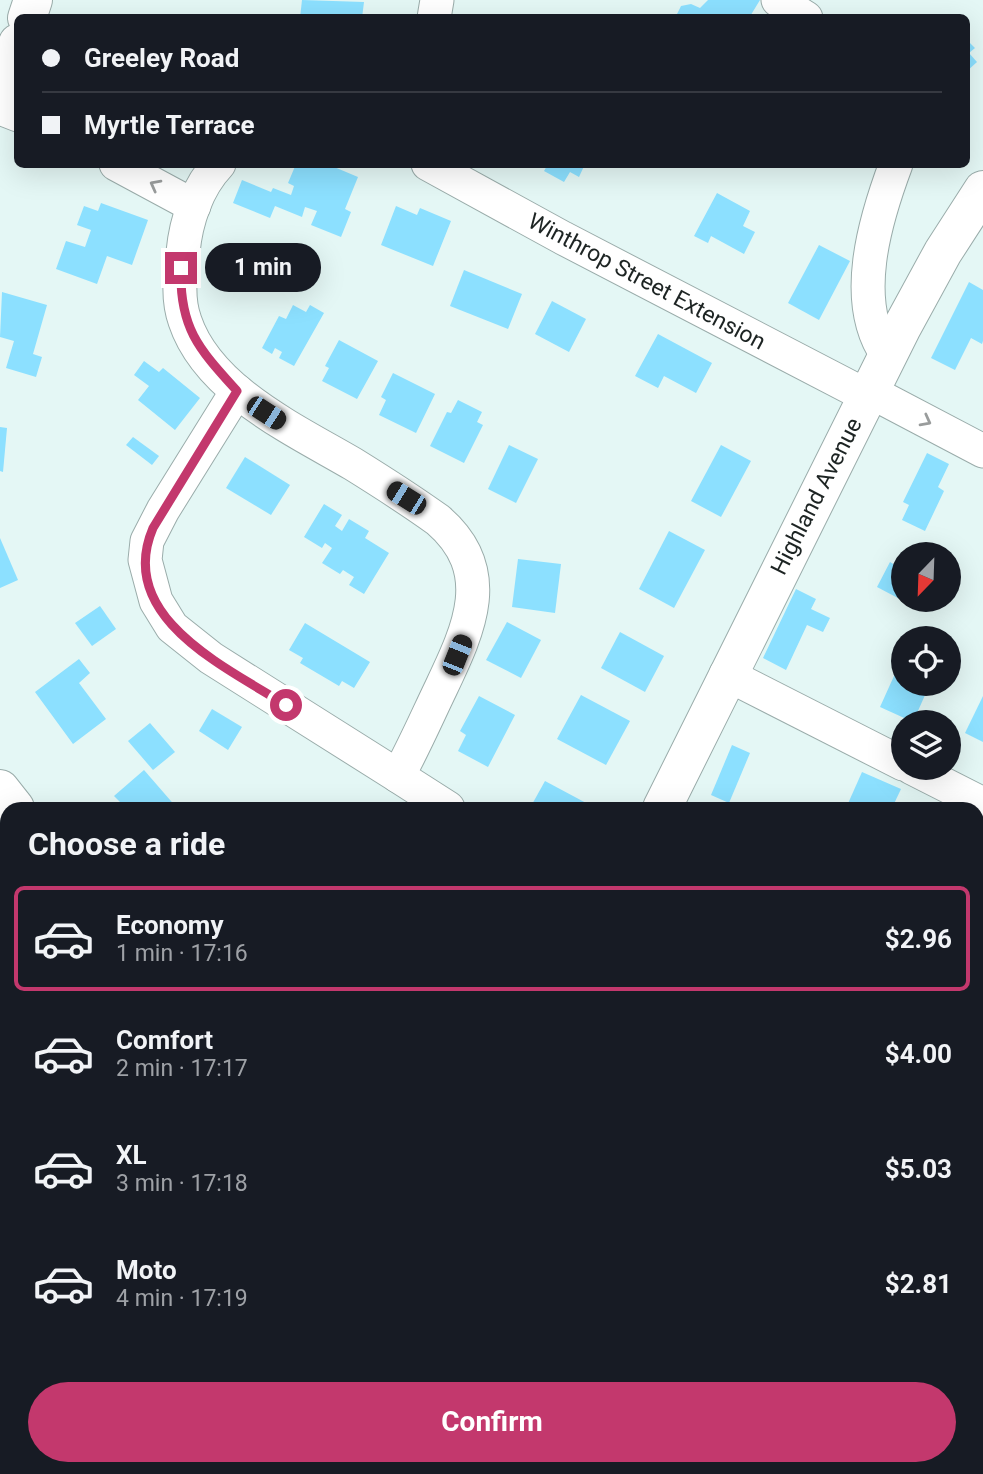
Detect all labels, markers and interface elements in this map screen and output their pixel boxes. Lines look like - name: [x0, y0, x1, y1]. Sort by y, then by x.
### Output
- text: Greeley Road: [84, 43, 239, 73]
- text: Myrtle Terrace: [84, 110, 255, 140]
- one-way arrow: [150, 179, 162, 193]
- street label: Winthrop Street Extension: [524, 207, 770, 356]
- callout: 1 min: [206, 244, 321, 292]
- route end: [165, 252, 197, 284]
- text: 1 min: [234, 254, 292, 281]
- car: [243, 393, 290, 433]
- street label: Highland Avenue: [765, 413, 868, 579]
- one-way arrow: [919, 413, 931, 426]
- car: [383, 478, 430, 518]
- north arrow: [891, 542, 961, 612]
- map controls: [891, 542, 961, 780]
- button: locate: [891, 626, 961, 696]
- car: [440, 632, 475, 678]
- route start: [270, 689, 302, 721]
- button: layers: [891, 710, 961, 780]
- text: Choose a ride: [28, 825, 225, 863]
- icon: car: [32, 907, 95, 970]
- text: Economy: [116, 910, 223, 940]
- text: $2.96: [885, 924, 952, 954]
- text: 1 min · 17:16: [116, 940, 248, 967]
- icon: car: [32, 1022, 95, 1085]
- text: Comfort: [116, 1025, 213, 1055]
- text: $4.00: [885, 1039, 952, 1069]
- text: 2 min · 17:17: [116, 1055, 248, 1082]
- icon: car: [32, 1137, 95, 1200]
- text: XL: [116, 1140, 147, 1170]
- text: $5.03: [885, 1154, 952, 1184]
- text: 3 min · 17:18: [116, 1170, 248, 1197]
- icon: car: [32, 1252, 95, 1315]
- text: Moto: [116, 1255, 177, 1285]
- text: $2.81: [885, 1269, 952, 1299]
- text: 4 min · 17:19: [116, 1285, 248, 1312]
- button: Confirm: [28, 1382, 956, 1462]

